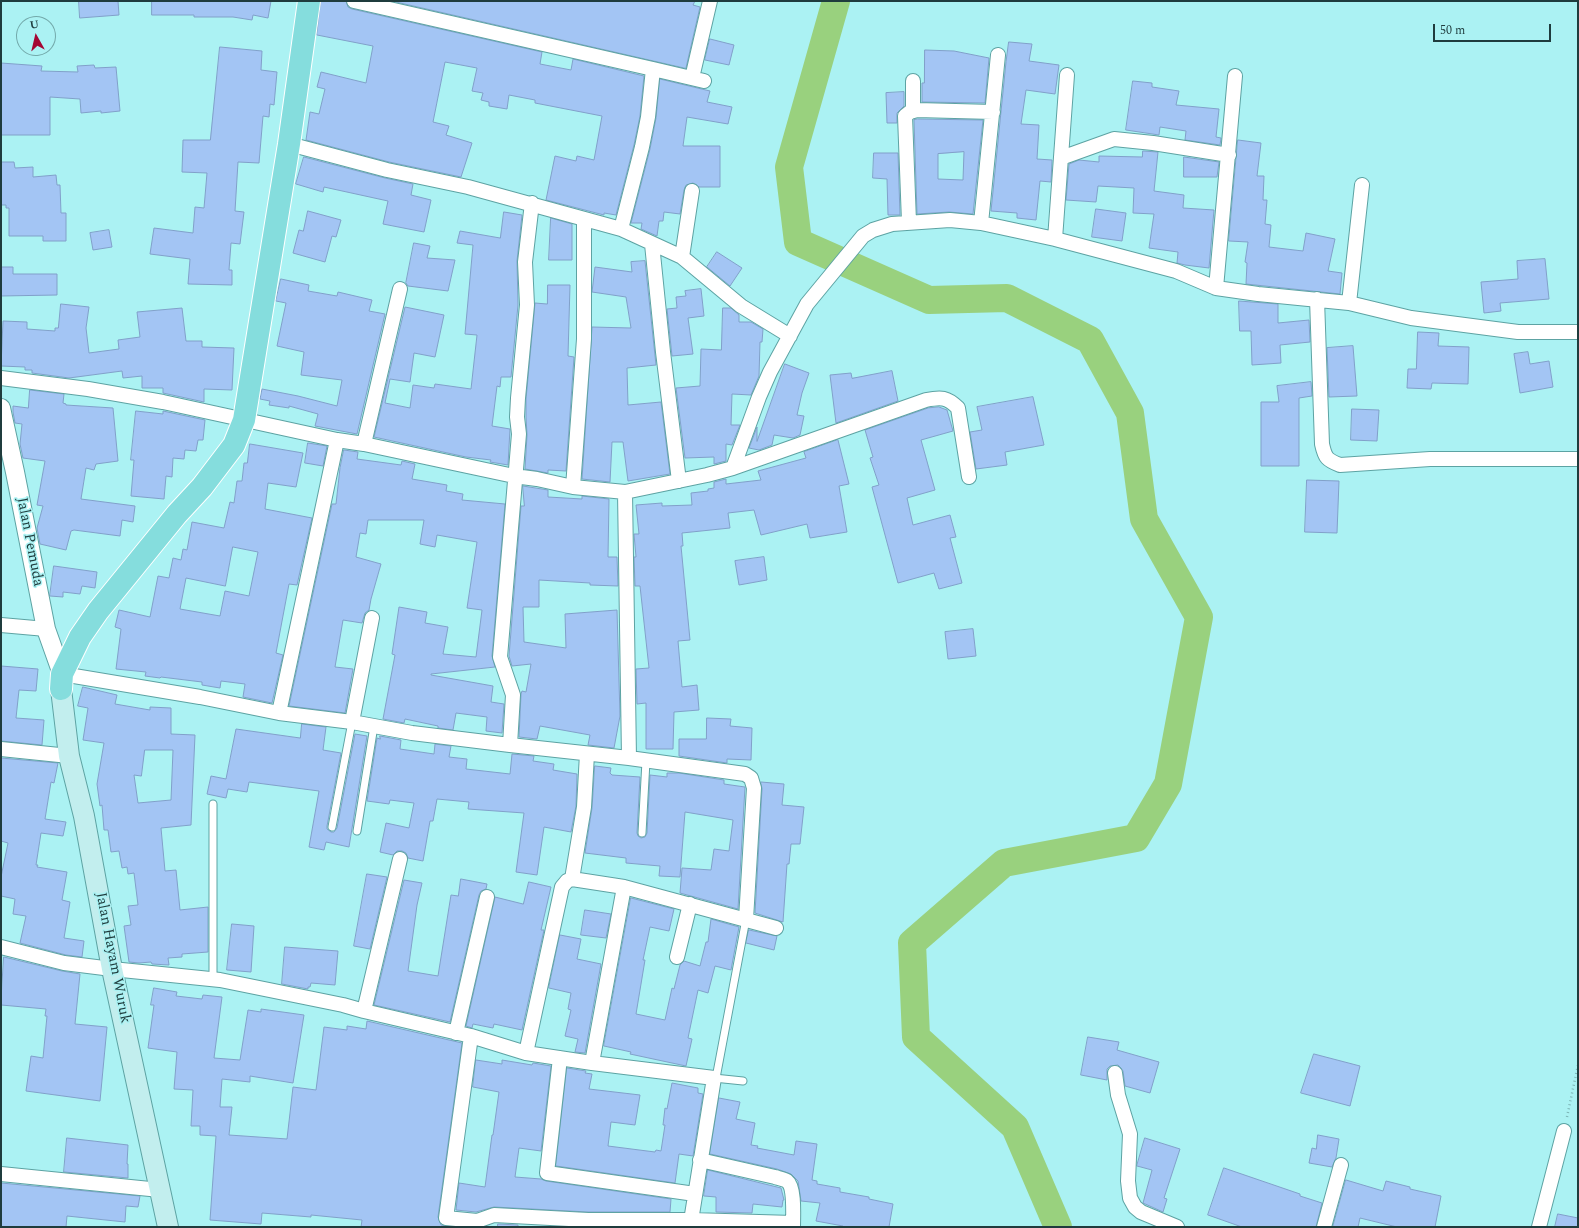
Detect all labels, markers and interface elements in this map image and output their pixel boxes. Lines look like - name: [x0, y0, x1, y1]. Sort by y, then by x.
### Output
- north arrow: [16, 16, 56, 56]
- text: U: [29, 16, 40, 34]
- scale bar: [1435, 16, 1553, 42]
- text: 50 m: [1440, 21, 1465, 40]
- street label: Jalan Pemuda: [12, 496, 46, 588]
- street label: Jalan Hayam Wuruk: [90, 891, 134, 1025]

